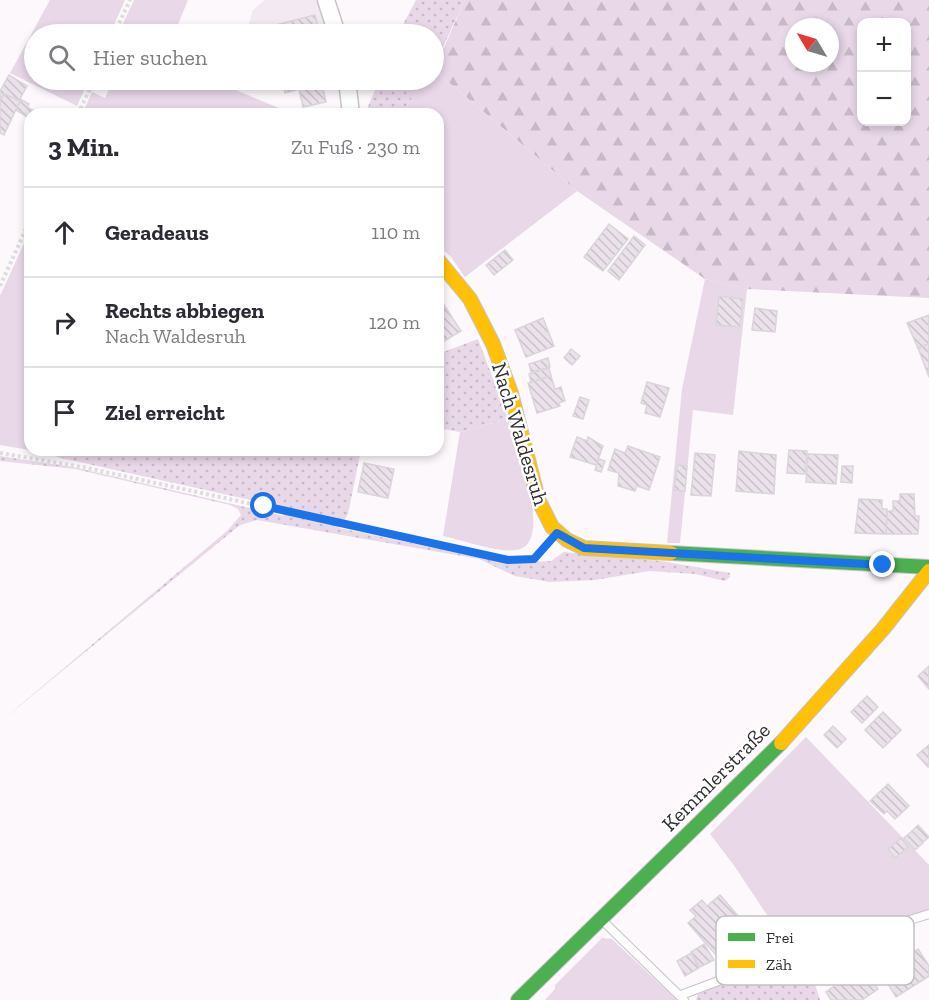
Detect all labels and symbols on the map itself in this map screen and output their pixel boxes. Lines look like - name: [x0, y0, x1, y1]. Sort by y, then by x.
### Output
- north arrow: [785, 18, 839, 72]
- street label: Nach Waldesruh: [487, 360, 554, 508]
- route start: [250, 492, 276, 518]
- route end: [869, 551, 895, 577]
- street label: Kemmlerstraße: [656, 717, 775, 836]
- legend: [716, 916, 914, 985]
- text: Frei: [766, 928, 794, 947]
- text: Zäh: [766, 955, 792, 974]

